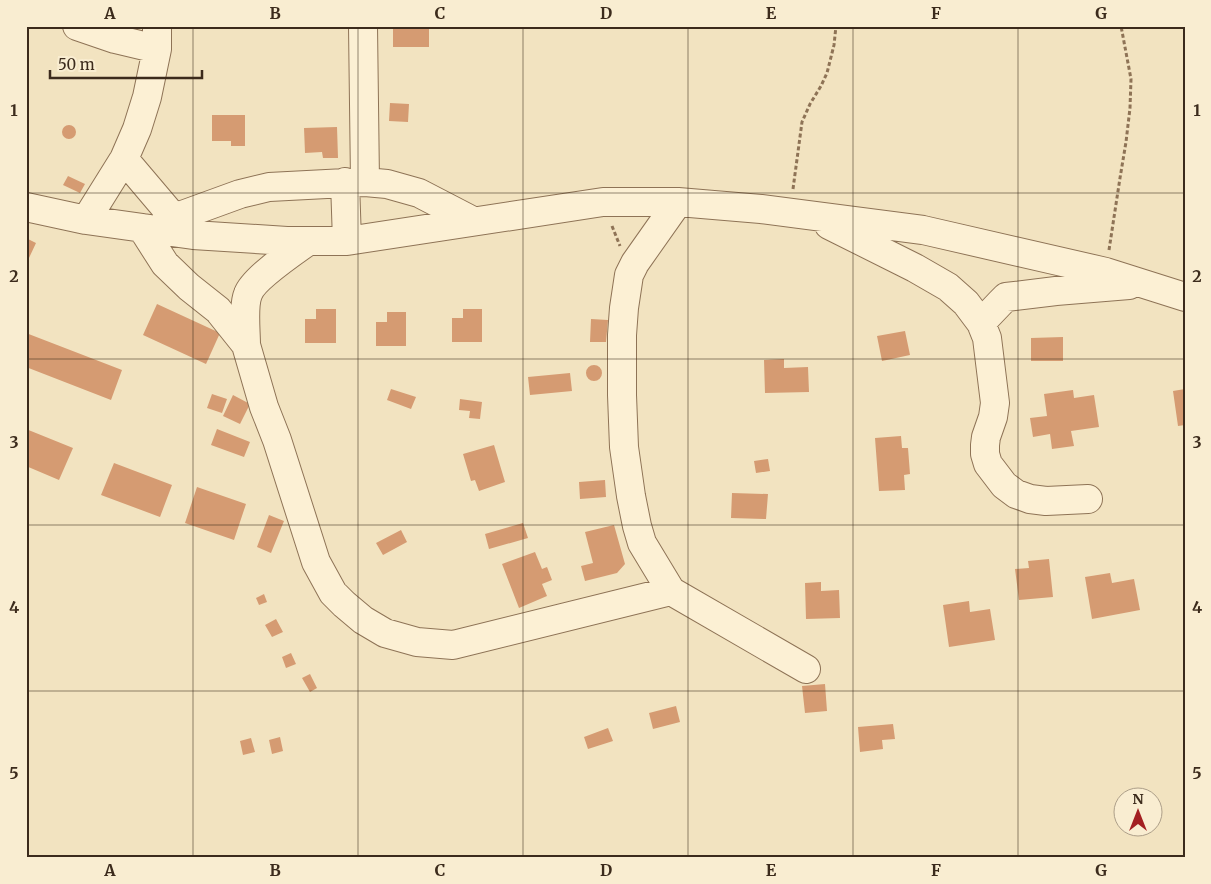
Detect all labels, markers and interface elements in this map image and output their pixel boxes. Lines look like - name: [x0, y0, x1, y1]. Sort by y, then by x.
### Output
- text: A: [103, 3, 116, 23]
- text: B: [269, 3, 281, 23]
- text: C: [435, 3, 445, 23]
- text: D: [600, 3, 612, 23]
- text: E: [766, 3, 777, 23]
- text: F: [931, 3, 941, 23]
- text: G: [1095, 3, 1107, 23]
- scale bar: [50, 48, 202, 80]
- text: 50 m: [58, 55, 95, 74]
- text: 1: [10, 100, 18, 120]
- text: 1: [1193, 100, 1201, 120]
- text: 2: [9, 266, 19, 286]
- text: 2: [1192, 266, 1202, 286]
- text: 3: [9, 432, 19, 452]
- text: 3: [1192, 432, 1202, 452]
- text: 4: [9, 597, 19, 617]
- text: 4: [1192, 597, 1202, 617]
- text: 5: [9, 763, 19, 783]
- text: 5: [1192, 763, 1202, 783]
- north arrow: [1114, 786, 1164, 836]
- text: N: [1132, 790, 1144, 808]
- text: A: [103, 860, 116, 880]
- text: B: [269, 860, 281, 880]
- text: C: [435, 860, 445, 880]
- text: D: [600, 860, 612, 880]
- text: E: [766, 860, 777, 880]
- text: F: [931, 860, 941, 880]
- text: G: [1095, 860, 1107, 880]

